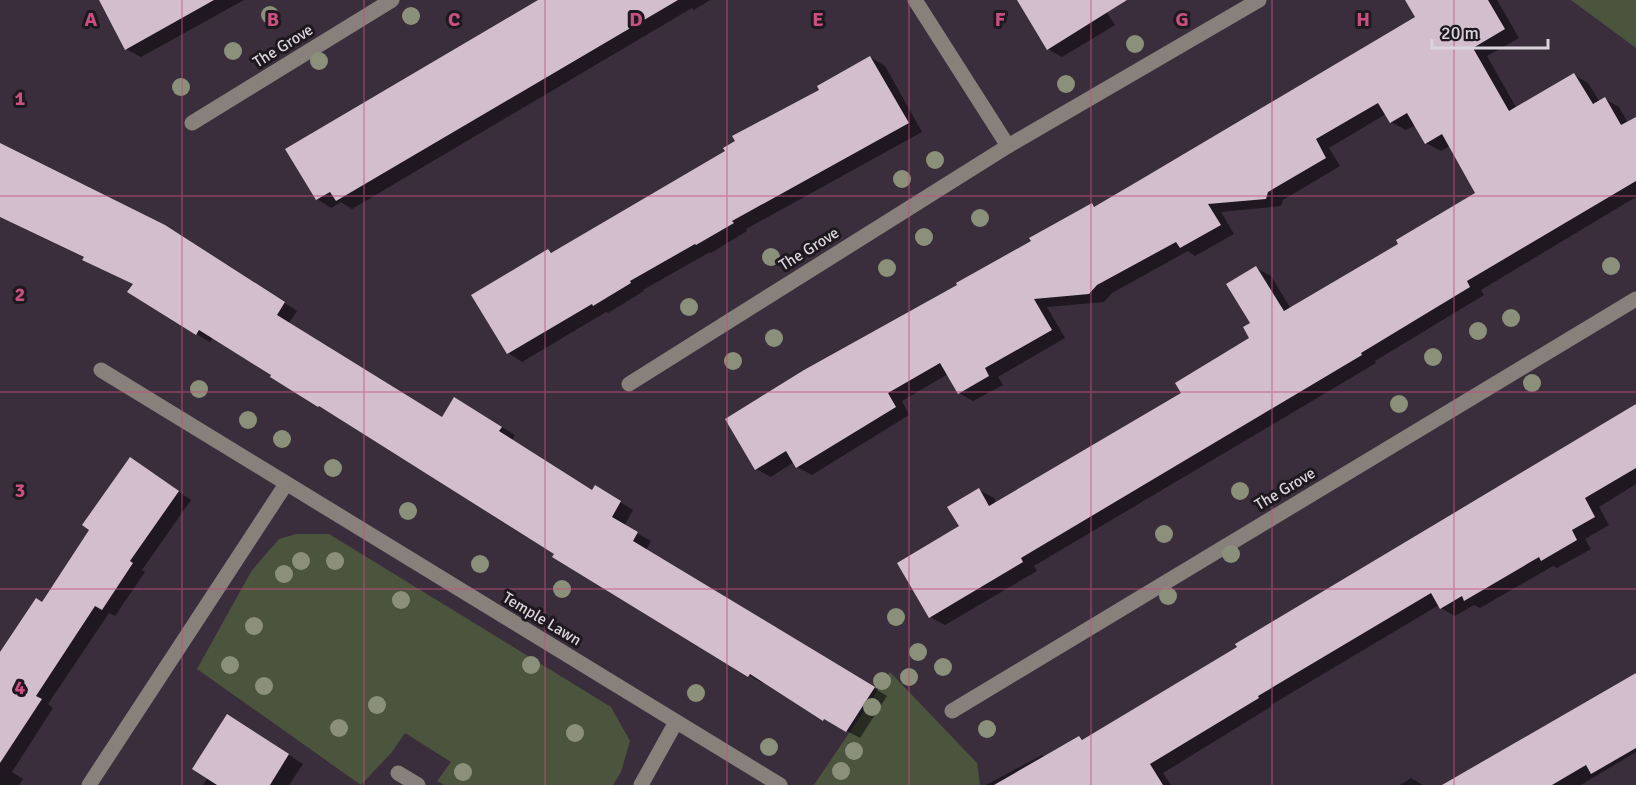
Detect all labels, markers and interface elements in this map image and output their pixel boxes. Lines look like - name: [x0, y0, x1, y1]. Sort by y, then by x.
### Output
- text: A: [85, 7, 98, 32]
- text: B: [267, 7, 279, 32]
- text: C: [448, 7, 460, 32]
- text: D: [629, 7, 643, 32]
- text: E: [812, 7, 824, 32]
- text: F: [995, 7, 1006, 32]
- text: G: [1175, 7, 1189, 32]
- text: H: [1356, 7, 1370, 32]
- scale bar: [1432, 12, 1548, 50]
- street label: The Grove: [249, 20, 317, 72]
- text: 20 m: [1441, 22, 1479, 44]
- text: 1: [15, 86, 26, 111]
- street label: The Grove: [775, 223, 843, 275]
- text: 2: [15, 282, 25, 307]
- street label: The Grove: [1251, 463, 1319, 515]
- text: 3: [15, 478, 25, 503]
- street label: Temple Lawn: [499, 588, 585, 650]
- text: 4: [15, 675, 26, 700]

